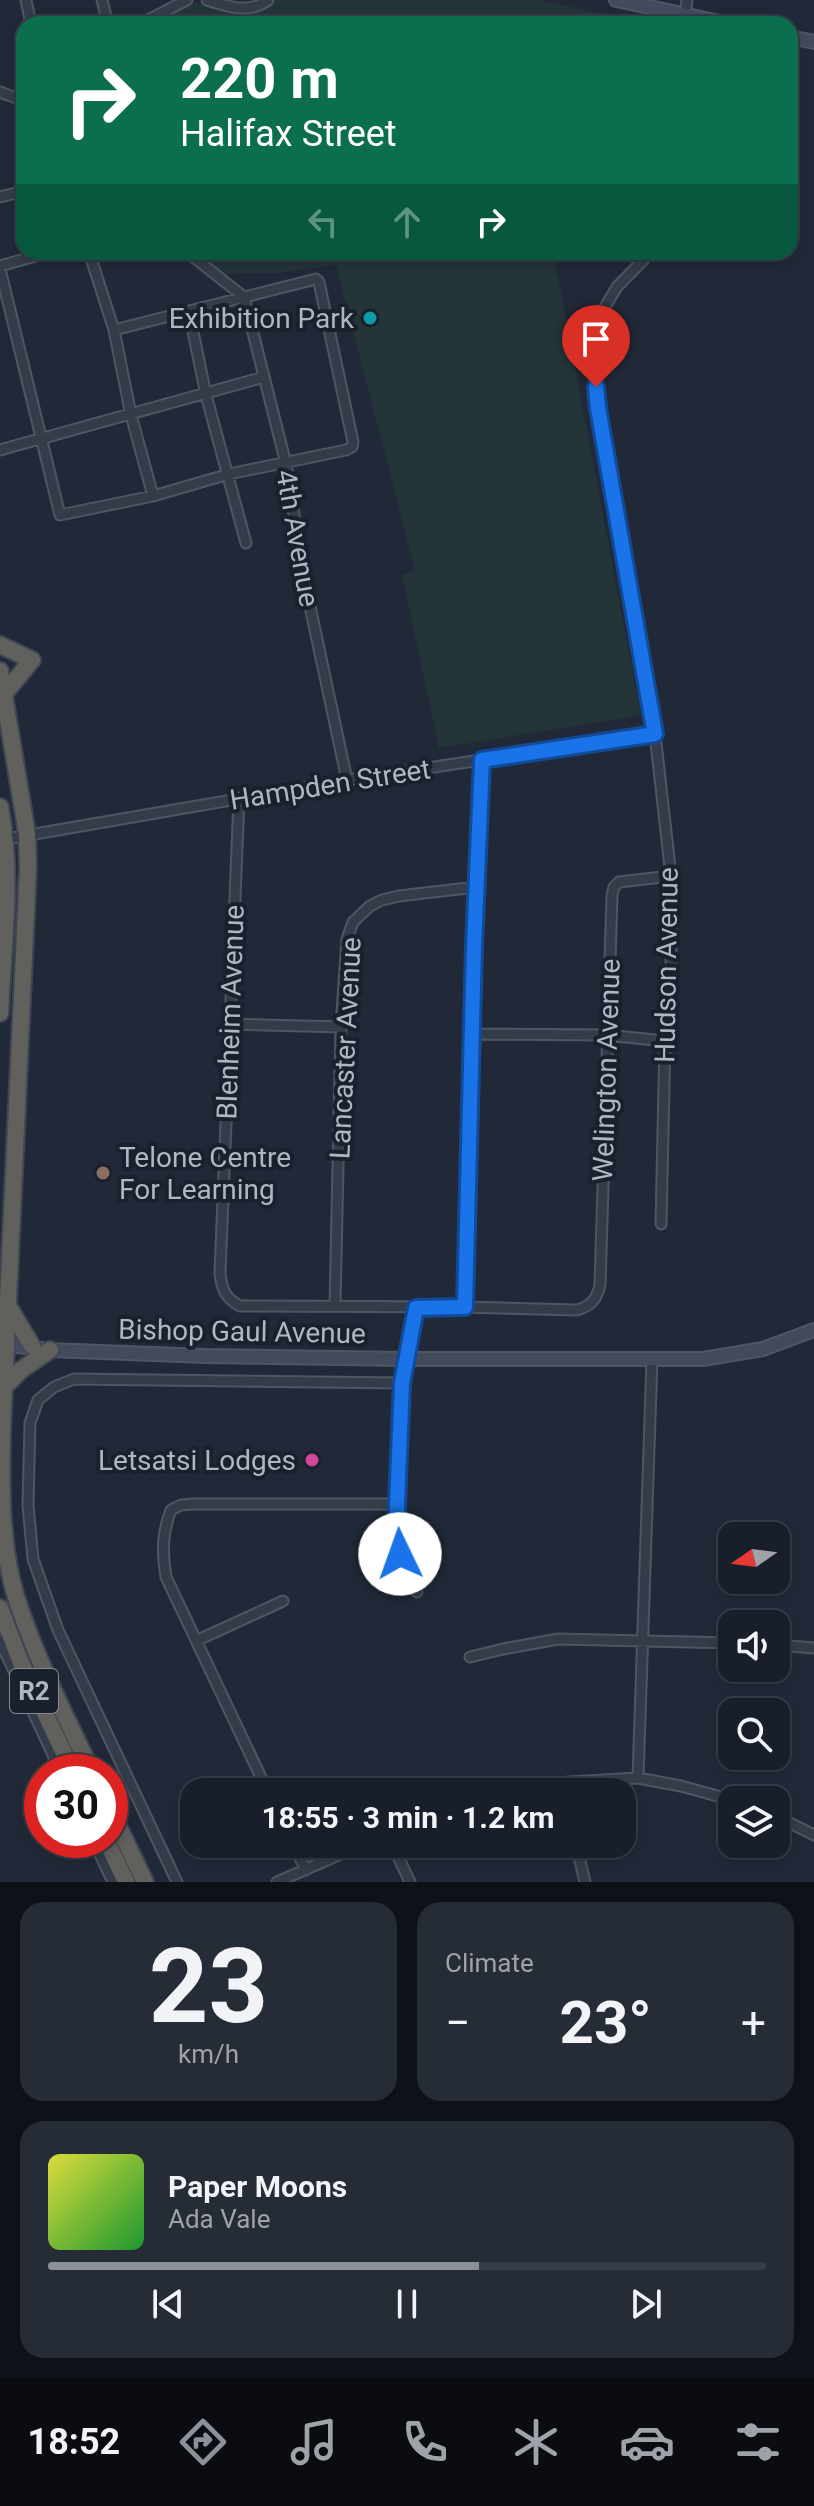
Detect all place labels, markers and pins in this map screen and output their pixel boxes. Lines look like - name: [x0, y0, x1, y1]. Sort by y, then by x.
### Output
- place label: Exhibition Park: [169, 302, 355, 335]
- pin: [562, 305, 630, 387]
- marker: Exhibition Park: [361, 309, 379, 327]
- place label: Telone Centre For Learning: [119, 1141, 291, 1206]
- marker: Telone Centre For Learning: [94, 1164, 112, 1182]
- place label: Letsatsi Lodges: [98, 1444, 296, 1477]
- marker: Letsatsi Lodges: [303, 1451, 321, 1469]

